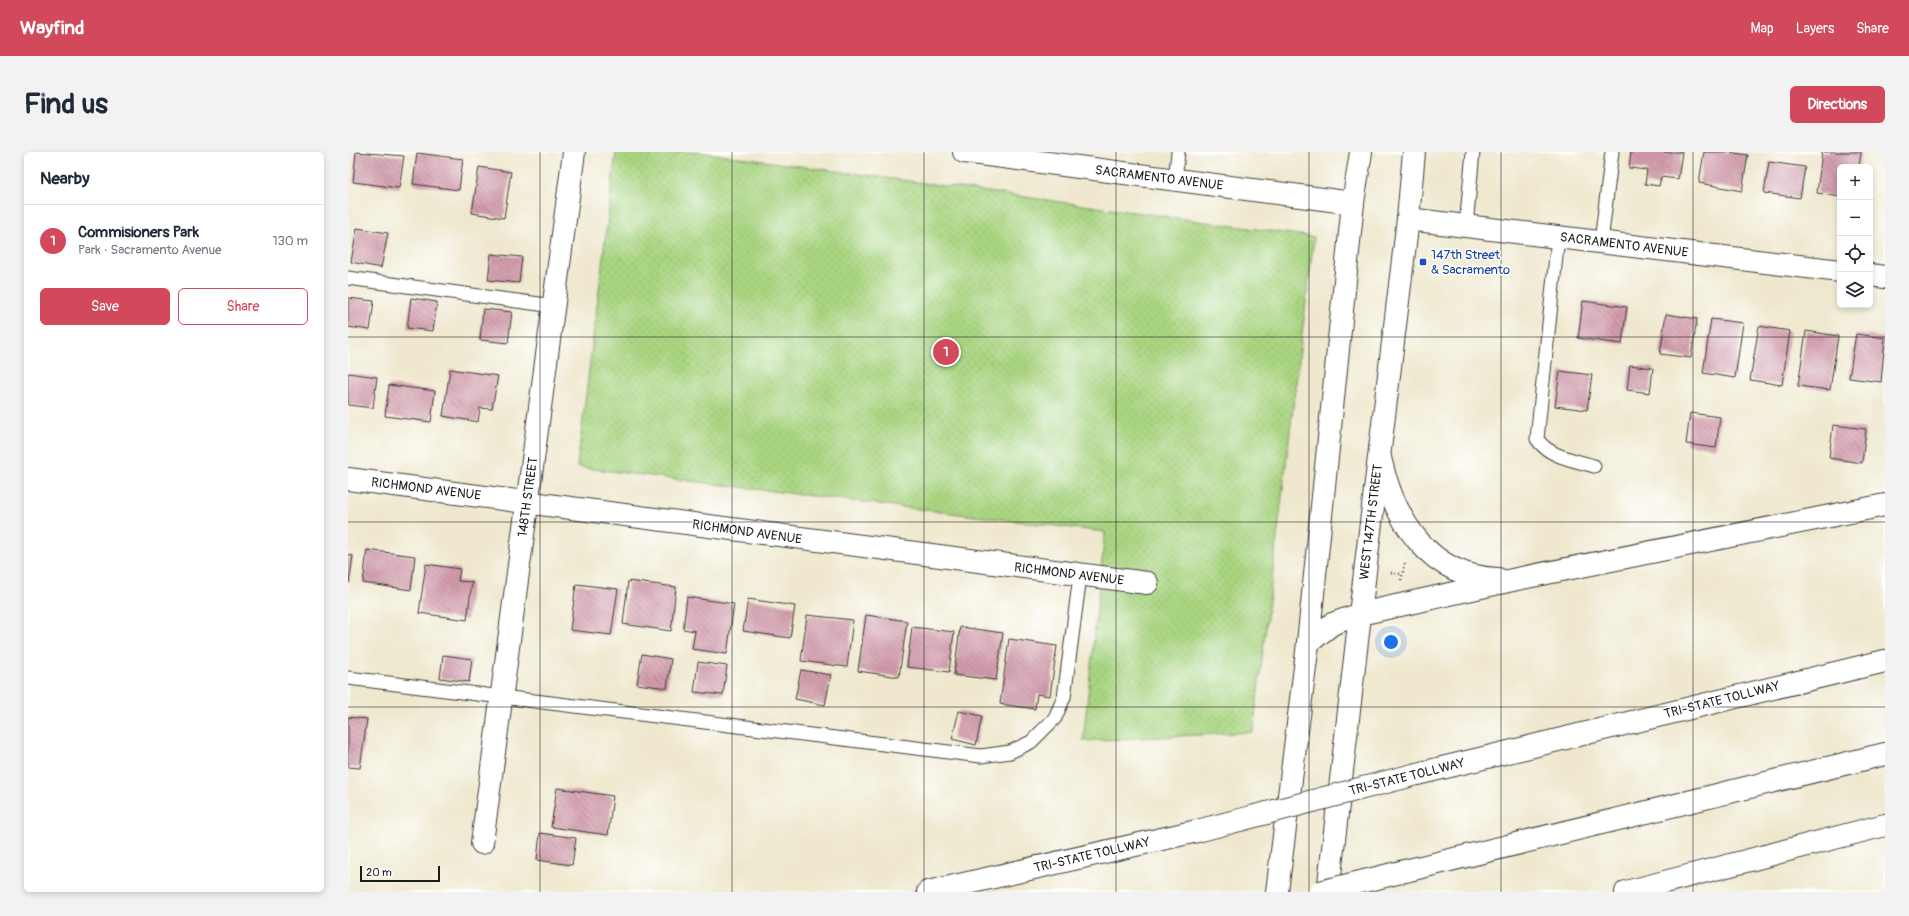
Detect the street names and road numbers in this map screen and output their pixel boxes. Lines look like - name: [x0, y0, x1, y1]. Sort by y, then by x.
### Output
- street label: SACRAMENTO AVENUE: [1094, 162, 1224, 194]
- street label: SACRAMENTO AVENUE: [1559, 229, 1689, 261]
- street label: 148TH STREET: [514, 456, 542, 538]
- street label: WEST 147TH STREET: [1356, 463, 1386, 581]
- street label: RICHMOND AVENUE: [370, 474, 482, 504]
- street label: RICHMOND AVENUE: [691, 516, 803, 548]
- street label: RICHMOND AVENUE: [1013, 559, 1125, 589]
- street label: TRI-STATE TOLLWAY: [1662, 678, 1782, 722]
- street label: TRI-STATE TOLLWAY: [1347, 755, 1467, 799]
- street label: TRI-STATE TOLLWAY: [1032, 834, 1152, 876]

